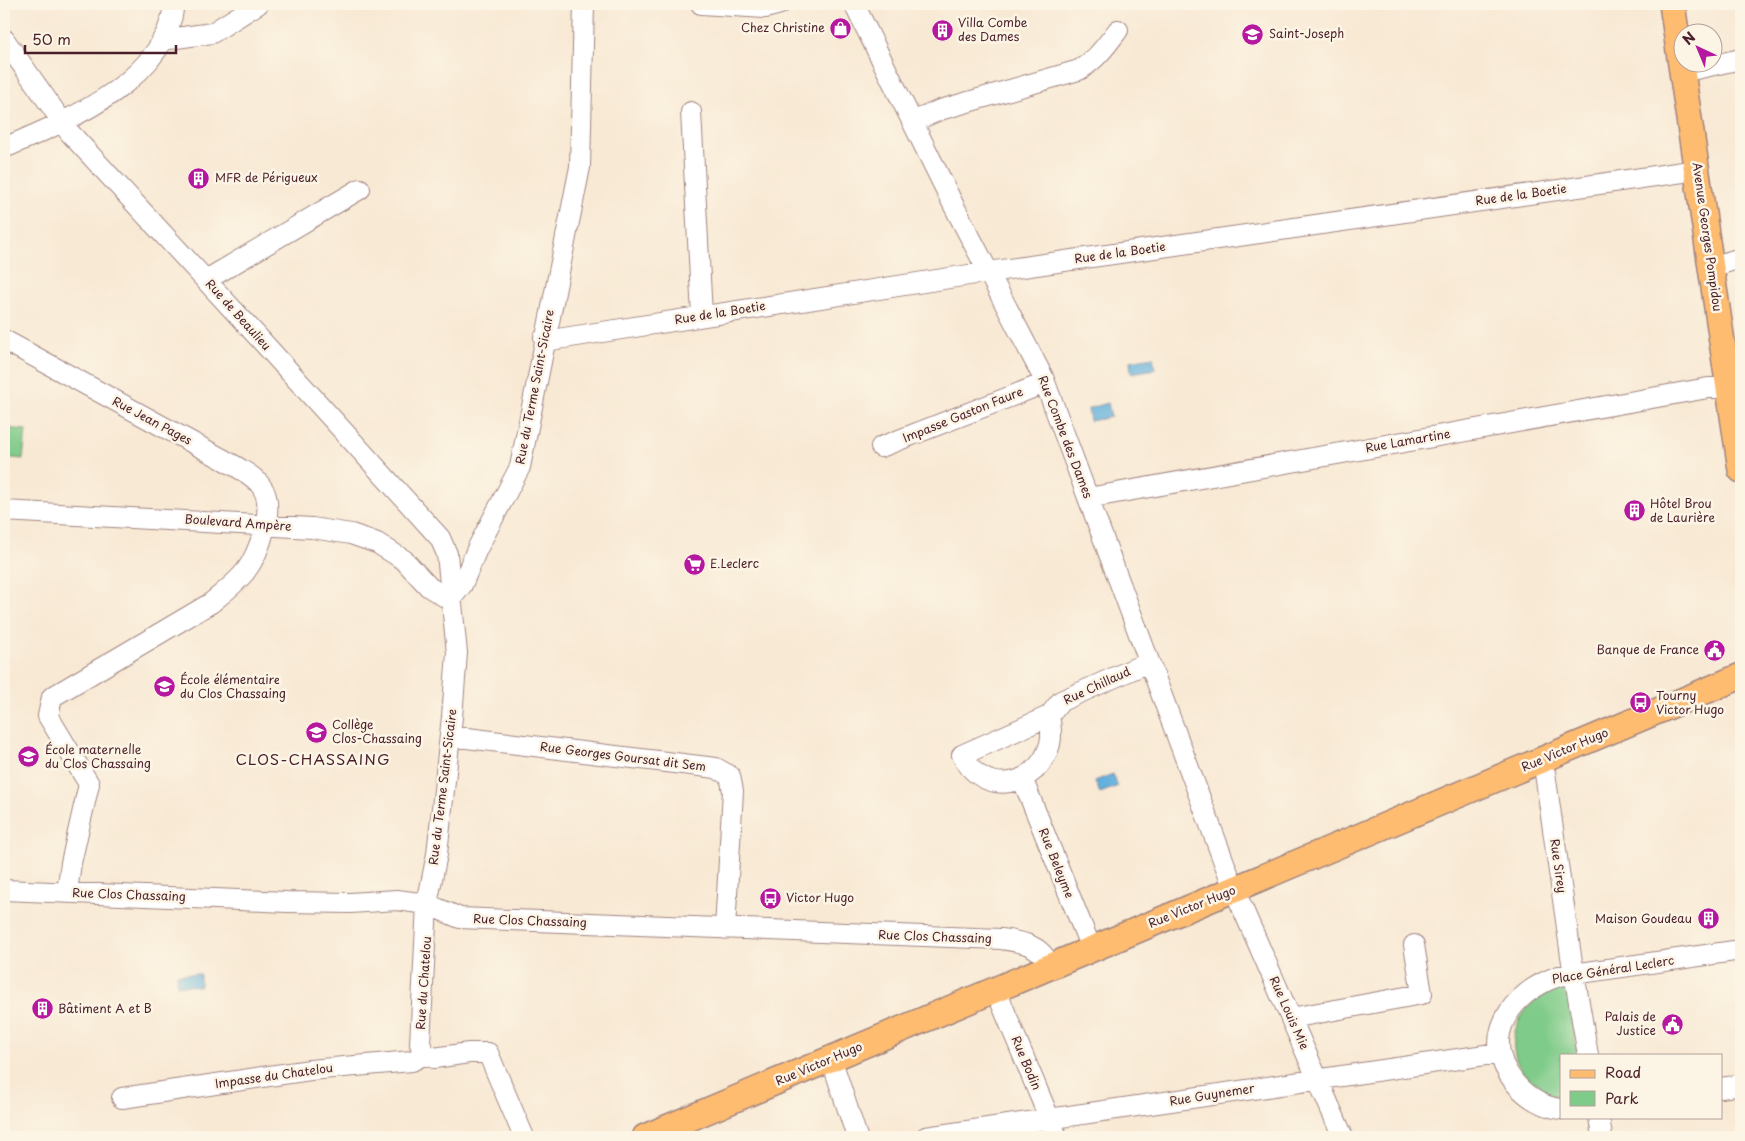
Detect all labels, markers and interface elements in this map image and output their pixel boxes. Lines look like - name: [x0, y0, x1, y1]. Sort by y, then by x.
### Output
- place label: Villa Combe des Dames: [958, 13, 1028, 45]
- shop icon: Chez Christine: [829, 16, 853, 40]
- place label: Chez Christine: [741, 18, 825, 36]
- building icon: Villa Combe des Dames: [930, 18, 954, 42]
- scale bar: [25, 22, 176, 54]
- school or university icon: Saint-Joseph: [1241, 22, 1265, 46]
- north arrow: [1672, 22, 1722, 72]
- place label: Saint-Joseph: [1269, 24, 1344, 42]
- text: 50 m: [32, 27, 71, 50]
- text: N: [1677, 27, 1700, 50]
- street label: Avenue Georges Pompidou: [1689, 161, 1727, 313]
- building icon: MFR de Périgueux: [187, 166, 211, 190]
- place label: MFR de Périgueux: [215, 168, 318, 186]
- street label: Rue de la Boetie: [1474, 179, 1568, 209]
- street label: Rue de la Boetie: [1073, 237, 1167, 267]
- street label: Rue de Beaulieu: [202, 275, 276, 354]
- street label: Rue de la Boetie: [673, 296, 767, 328]
- street label: Rue du Terme Saint-Sicaire: [510, 308, 558, 466]
- street label: Rue Combe des Dames: [1034, 373, 1098, 501]
- street label: Impasse Gaston Faure: [900, 382, 1026, 446]
- street label: Rue Jean Pages: [109, 392, 196, 449]
- street label: Rue Lamartine: [1364, 424, 1452, 456]
- place label: Hôtel Brou de Laurière: [1650, 494, 1715, 526]
- building icon: Hôtel Brou de Laurière: [1622, 499, 1646, 523]
- street label: Boulevard Ampère: [184, 509, 293, 535]
- supermarket icon: E.Leclerc: [682, 552, 706, 576]
- place label: E.Leclerc: [710, 554, 759, 572]
- public building icon: Banque de France: [1703, 638, 1727, 662]
- place label: Banque de France: [1596, 640, 1699, 658]
- street label: Rue Chillaud: [1060, 661, 1134, 708]
- place label: École élémentaire du Clos Chassaing: [180, 670, 286, 702]
- school or university icon: École élémentaire du Clos Chassaing: [152, 675, 176, 699]
- place label: Tourny Victor Hugo: [1656, 686, 1724, 718]
- bus stop icon: Tourny Victor Hugo: [1628, 691, 1652, 715]
- street label: Rue du Terme Saint-Sicaire: [423, 708, 461, 866]
- place label: Collège Clos-Chassaing: [332, 715, 422, 747]
- school or university icon: Collège Clos-Chassaing: [304, 720, 328, 744]
- street label: Rue Victor Hugo: [1518, 723, 1611, 776]
- street label: Rue Georges Goursat dit Sem: [539, 737, 707, 775]
- place label: École maternelle du Clos Chassaing: [45, 740, 151, 772]
- school or university icon: École maternelle du Clos Chassaing: [17, 745, 41, 769]
- district label: CLOS-CHASSAING: [235, 747, 391, 770]
- street label: Rue Beleyme: [1035, 825, 1079, 900]
- street label: Rue Sirey: [1546, 838, 1572, 894]
- street label: Rue Victor Hugo: [1145, 880, 1238, 932]
- street label: Rue Clos Chassaing: [72, 883, 186, 905]
- bus stop icon: Victor Hugo: [758, 886, 782, 910]
- place label: Victor Hugo: [786, 888, 854, 906]
- building icon: Maison Goudeau: [1696, 907, 1720, 931]
- street label: Rue Clos Chassaing: [473, 909, 587, 931]
- place label: Maison Goudeau: [1595, 909, 1692, 927]
- street label: Rue Clos Chassaing: [878, 925, 992, 947]
- street label: Rue du Chatelou: [411, 936, 435, 1030]
- street label: Place Général Leclerc: [1550, 950, 1675, 988]
- street label: Rue Louis Mie: [1266, 973, 1314, 1052]
- building icon: Bâtiment A et B: [30, 997, 54, 1021]
- place label: Bâtiment A et B: [58, 999, 152, 1017]
- place label: Palais de Justice: [1605, 1007, 1656, 1039]
- public building icon: Palais de Justice: [1660, 1012, 1684, 1036]
- street label: Rue Bodin: [1007, 1033, 1046, 1092]
- street label: Rue Victor Hugo: [772, 1037, 865, 1090]
- legend: [1560, 1054, 1722, 1118]
- street label: Impasse du Chatelou: [214, 1058, 334, 1092]
- text: Road: [1605, 1060, 1641, 1083]
- street label: Rue Guynemer: [1168, 1078, 1256, 1110]
- text: Park: [1605, 1086, 1639, 1109]

